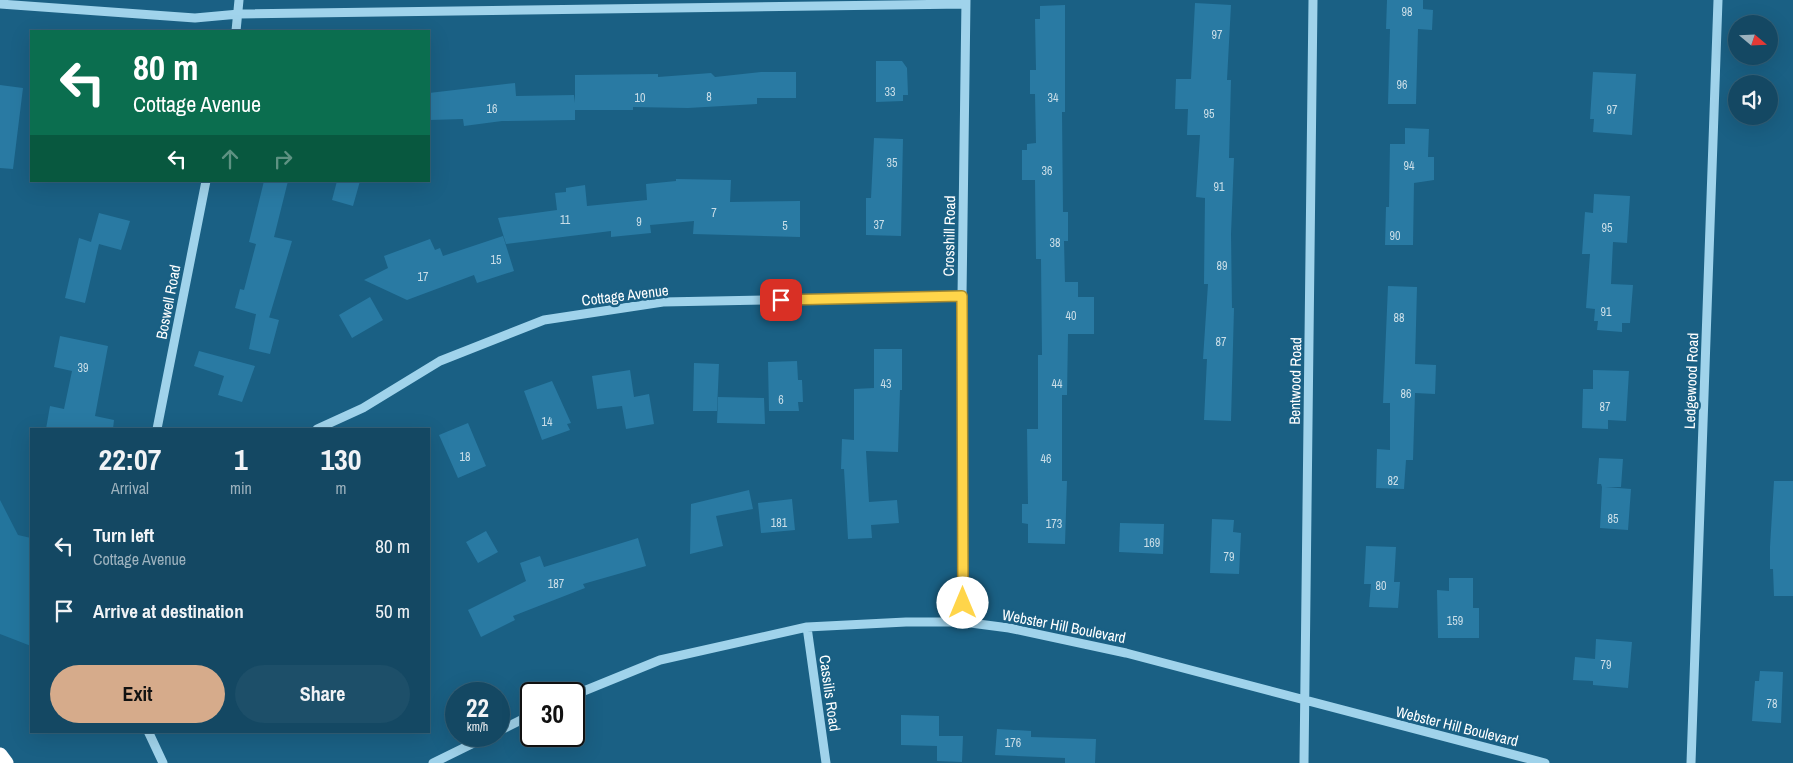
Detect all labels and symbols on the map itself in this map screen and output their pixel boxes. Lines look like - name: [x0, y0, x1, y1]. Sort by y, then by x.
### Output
- house number: 98: [1402, 4, 1412, 20]
- north arrow: [1728, 15, 1778, 65]
- house number: 97: [1212, 27, 1223, 43]
- house number: 96: [1397, 77, 1407, 93]
- house number: 33: [885, 84, 895, 100]
- house number: 8: [706, 89, 712, 105]
- house number: 10: [635, 90, 645, 106]
- house number: 34: [1048, 90, 1059, 106]
- house number: 16: [487, 101, 497, 117]
- house number: 97: [1607, 102, 1618, 118]
- house number: 95: [1204, 106, 1215, 122]
- house number: 35: [887, 155, 898, 171]
- house number: 94: [1404, 158, 1415, 174]
- house number: 36: [1042, 163, 1052, 179]
- house number: 91: [1214, 179, 1225, 195]
- street label: Crosshill Road: [938, 195, 960, 277]
- house number: 7: [711, 205, 717, 221]
- house number: 11: [560, 212, 571, 228]
- house number: 9: [636, 214, 642, 230]
- house number: 37: [874, 217, 885, 233]
- house number: 5: [782, 218, 788, 234]
- house number: 95: [1602, 220, 1613, 236]
- house number: 90: [1390, 228, 1400, 244]
- house number: 38: [1050, 235, 1060, 251]
- house number: 15: [491, 252, 502, 268]
- house number: 89: [1217, 258, 1227, 274]
- street label: Boswell Road: [151, 263, 185, 341]
- house number: 17: [418, 269, 429, 285]
- street label: Cottage Avenue: [580, 279, 670, 311]
- pin: [760, 279, 802, 321]
- house number: 91: [1601, 304, 1612, 320]
- house number: 40: [1066, 308, 1076, 324]
- house number: 88: [1394, 310, 1404, 326]
- street label: Ledgewood Road: [1679, 332, 1703, 430]
- house number: 87: [1216, 334, 1227, 350]
- street label: Bentwood Road: [1284, 337, 1306, 425]
- house number: 39: [78, 360, 88, 376]
- house number: 43: [881, 376, 891, 392]
- house number: 44: [1052, 376, 1063, 392]
- house number: 86: [1401, 386, 1411, 402]
- house number: 6: [778, 392, 784, 408]
- house number: 87: [1600, 399, 1611, 415]
- house number: 14: [542, 414, 553, 430]
- house number: 18: [460, 449, 470, 465]
- house number: 46: [1041, 451, 1051, 467]
- house number: 82: [1388, 473, 1398, 489]
- house number: 85: [1608, 511, 1619, 527]
- house number: 181: [771, 515, 788, 531]
- house number: 173: [1046, 516, 1062, 532]
- house number: 169: [1144, 535, 1160, 551]
- house number: 79: [1224, 549, 1234, 565]
- house number: 187: [548, 576, 565, 592]
- position arrow: [936, 576, 988, 628]
- house number: 80: [1376, 578, 1386, 594]
- street label: Webster Hill Boulevard: [1000, 604, 1128, 648]
- house number: 159: [1447, 613, 1463, 629]
- street label: Cassilis Road: [814, 654, 846, 732]
- house number: 79: [1601, 657, 1611, 673]
- speed limit sign: 30: [520, 682, 585, 747]
- house number: 78: [1767, 696, 1777, 712]
- street label: Webster Hill Boulevard: [1394, 701, 1520, 751]
- house number: 176: [1005, 735, 1021, 751]

